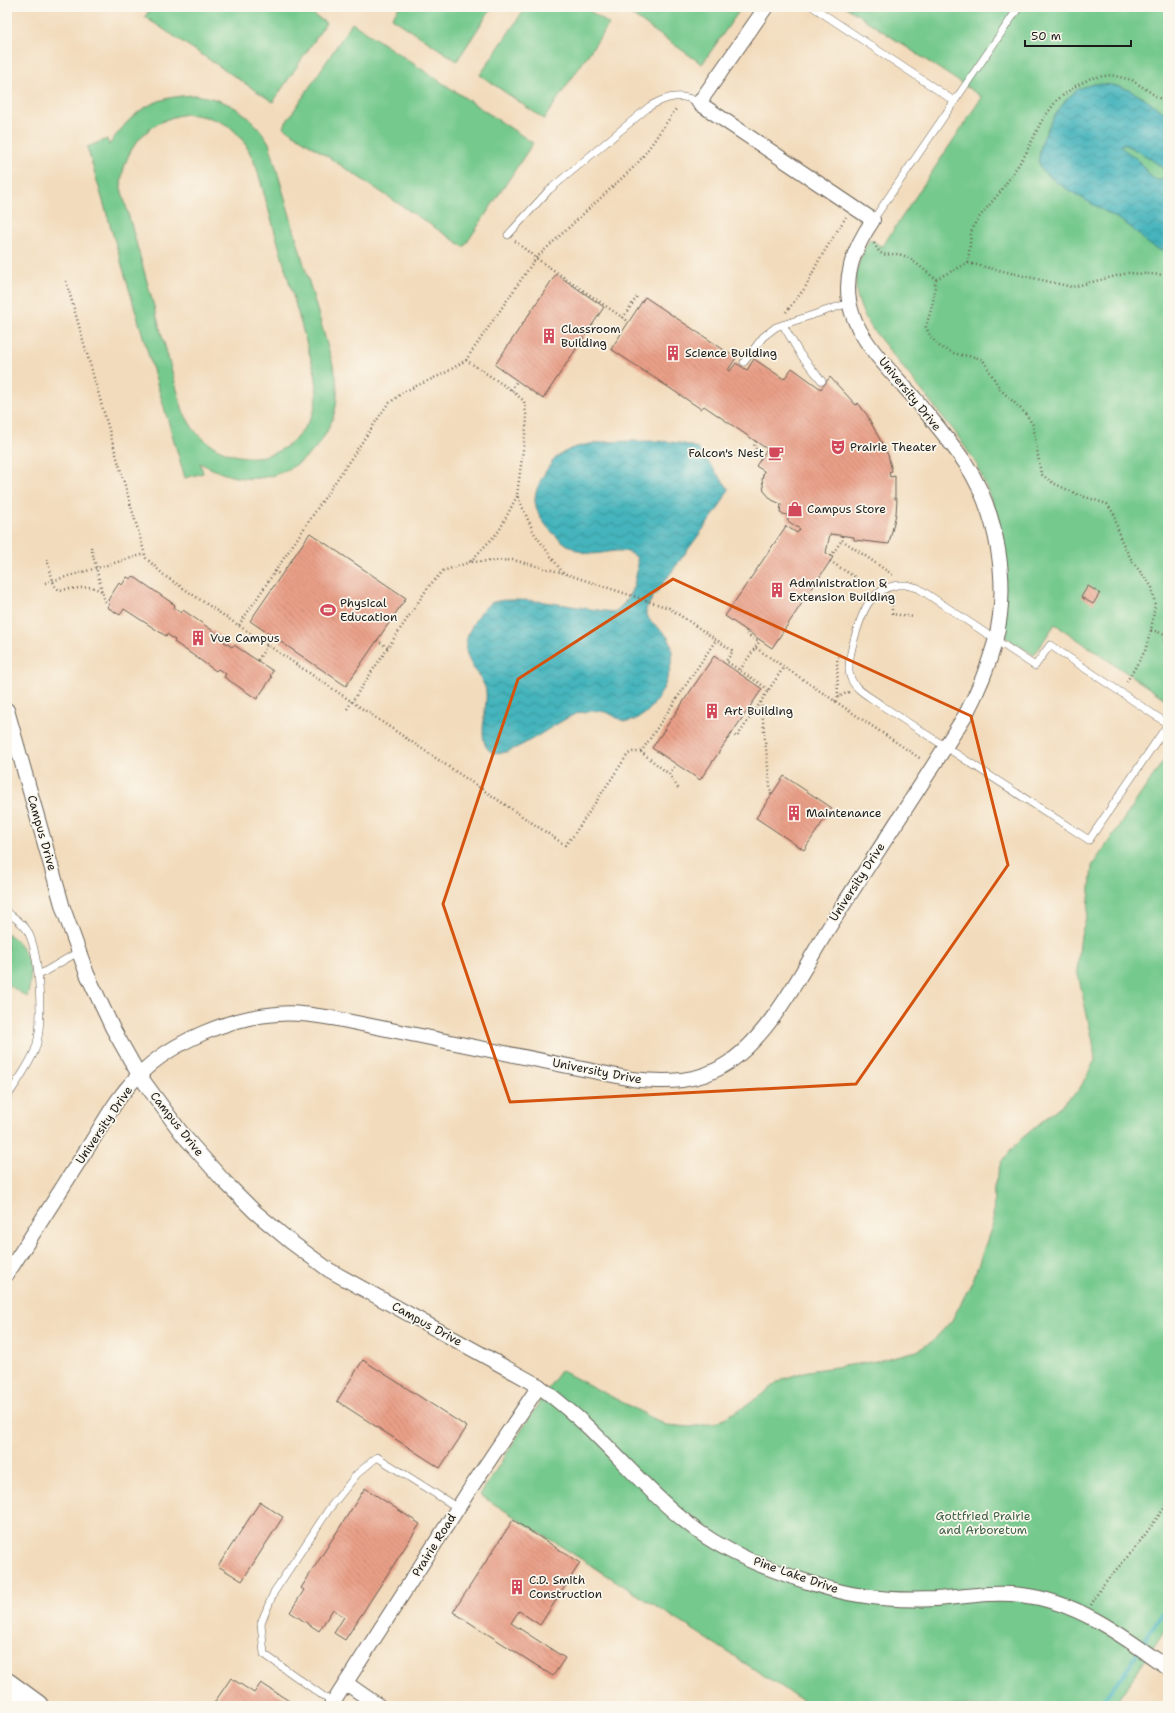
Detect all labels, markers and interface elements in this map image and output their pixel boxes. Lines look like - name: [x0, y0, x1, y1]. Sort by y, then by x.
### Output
- scale bar: [1025, 22, 1131, 48]
- text: 50 m: [1031, 28, 1061, 44]
- place label: Classroom Building: [561, 321, 621, 351]
- building icon: Classroom Building: [540, 327, 558, 345]
- building icon: Science Building: [664, 344, 682, 362]
- place label: Science Building: [685, 345, 777, 361]
- street label: University Drive: [875, 354, 945, 434]
- theatre icon: Prairie Theater: [829, 438, 847, 456]
- place label: Prairie Theater: [850, 439, 937, 455]
- cafe icon: Falcon's Nest: [767, 444, 785, 462]
- place label: Falcon's Nest: [688, 445, 764, 461]
- shop icon: Campus Store: [786, 500, 804, 518]
- place label: Campus Store: [807, 501, 886, 517]
- place label: Administration & Extension Building: [789, 575, 895, 605]
- building icon: Administration & Extension Building: [768, 581, 786, 599]
- place label: Physical Education: [340, 595, 397, 625]
- sports icon: Physical Education: [319, 601, 337, 619]
- building icon: Vue Campus: [189, 629, 207, 647]
- place label: Vue Campus: [210, 630, 280, 646]
- building icon: Art Building: [703, 702, 721, 720]
- place label: Art Building: [724, 703, 793, 719]
- street label: Campus Drive: [24, 793, 60, 873]
- building icon: Maintenance: [785, 804, 803, 822]
- place label: Maintenance: [806, 805, 882, 821]
- street label: University Drive: [826, 839, 889, 924]
- street label: University Drive: [551, 1054, 643, 1088]
- street label: University Drive: [72, 1083, 136, 1167]
- street label: Campus Drive: [147, 1088, 207, 1160]
- street label: Campus Drive: [389, 1298, 465, 1350]
- park label: Gottfried Prairie and Arboretum: [936, 1508, 1031, 1538]
- street label: Prairie Road: [408, 1510, 460, 1580]
- street label: Pine Lake Drive: [751, 1553, 841, 1597]
- place label: C.D. Smith Construction: [529, 1572, 602, 1602]
- building icon: C.D. Smith Construction: [508, 1578, 526, 1596]

